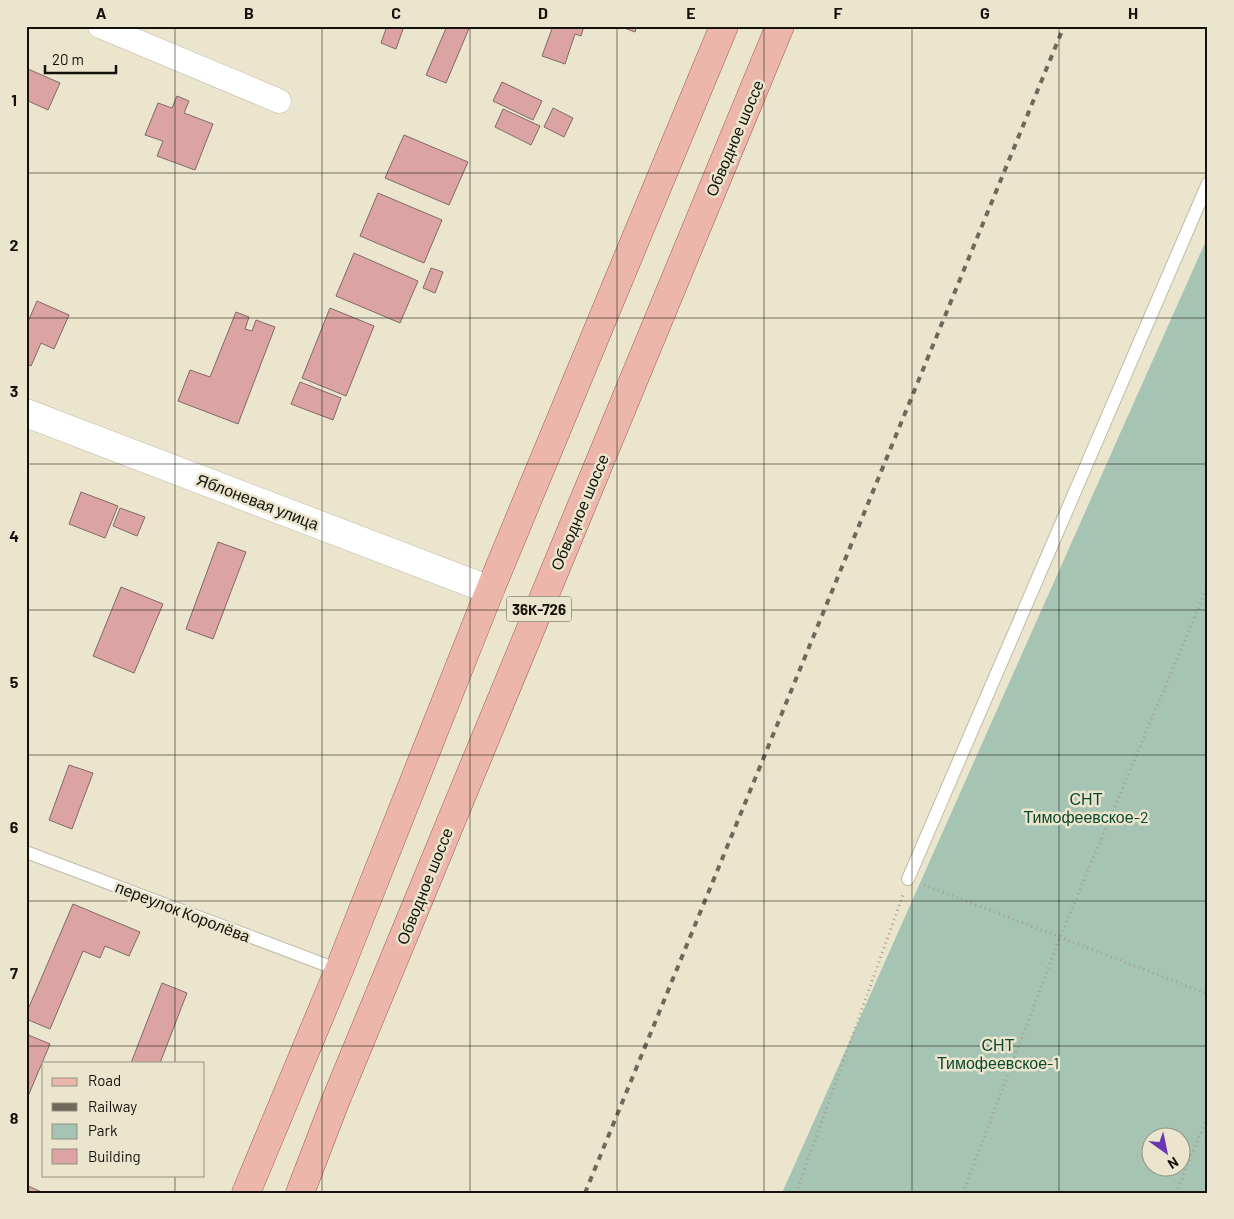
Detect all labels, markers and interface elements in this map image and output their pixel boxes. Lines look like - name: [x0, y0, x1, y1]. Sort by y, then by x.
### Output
- text: A: [96, 3, 107, 22]
- text: B: [244, 3, 254, 22]
- text: C: [391, 3, 401, 22]
- text: D: [538, 3, 548, 22]
- text: E: [686, 3, 696, 22]
- text: F: [834, 3, 843, 22]
- text: G: [980, 3, 990, 22]
- text: H: [1128, 3, 1138, 22]
- scale bar: [45, 42, 116, 74]
- text: 20 m: [52, 50, 84, 68]
- street label: Обводное шоссе: [701, 77, 767, 199]
- text: 1: [11, 90, 17, 109]
- text: 2: [10, 235, 19, 254]
- text: 3: [10, 381, 18, 400]
- street label: Обводное шоссе: [546, 451, 612, 573]
- street label: Яблоневая улица: [194, 469, 322, 533]
- text: 4: [9, 526, 19, 545]
- road number: 36К-726: [506, 596, 572, 622]
- text: 5: [10, 672, 19, 691]
- park label: СНТ Тимофеевское-2: [1023, 789, 1149, 826]
- text: 6: [10, 817, 19, 836]
- street label: Обводное шоссе: [392, 825, 456, 947]
- street label: переулок Королёва: [113, 877, 253, 945]
- text: 7: [10, 963, 18, 982]
- park label: СНТ Тимофеевское-1: [937, 1035, 1059, 1072]
- legend: [42, 1062, 205, 1176]
- text: Road: [88, 1071, 121, 1089]
- text: Railway: [88, 1097, 137, 1115]
- text: 8: [10, 1108, 19, 1127]
- text: Park: [88, 1121, 118, 1139]
- north arrow: [1142, 1126, 1192, 1176]
- text: Building: [88, 1147, 141, 1165]
- text: N: [1165, 1154, 1182, 1173]

